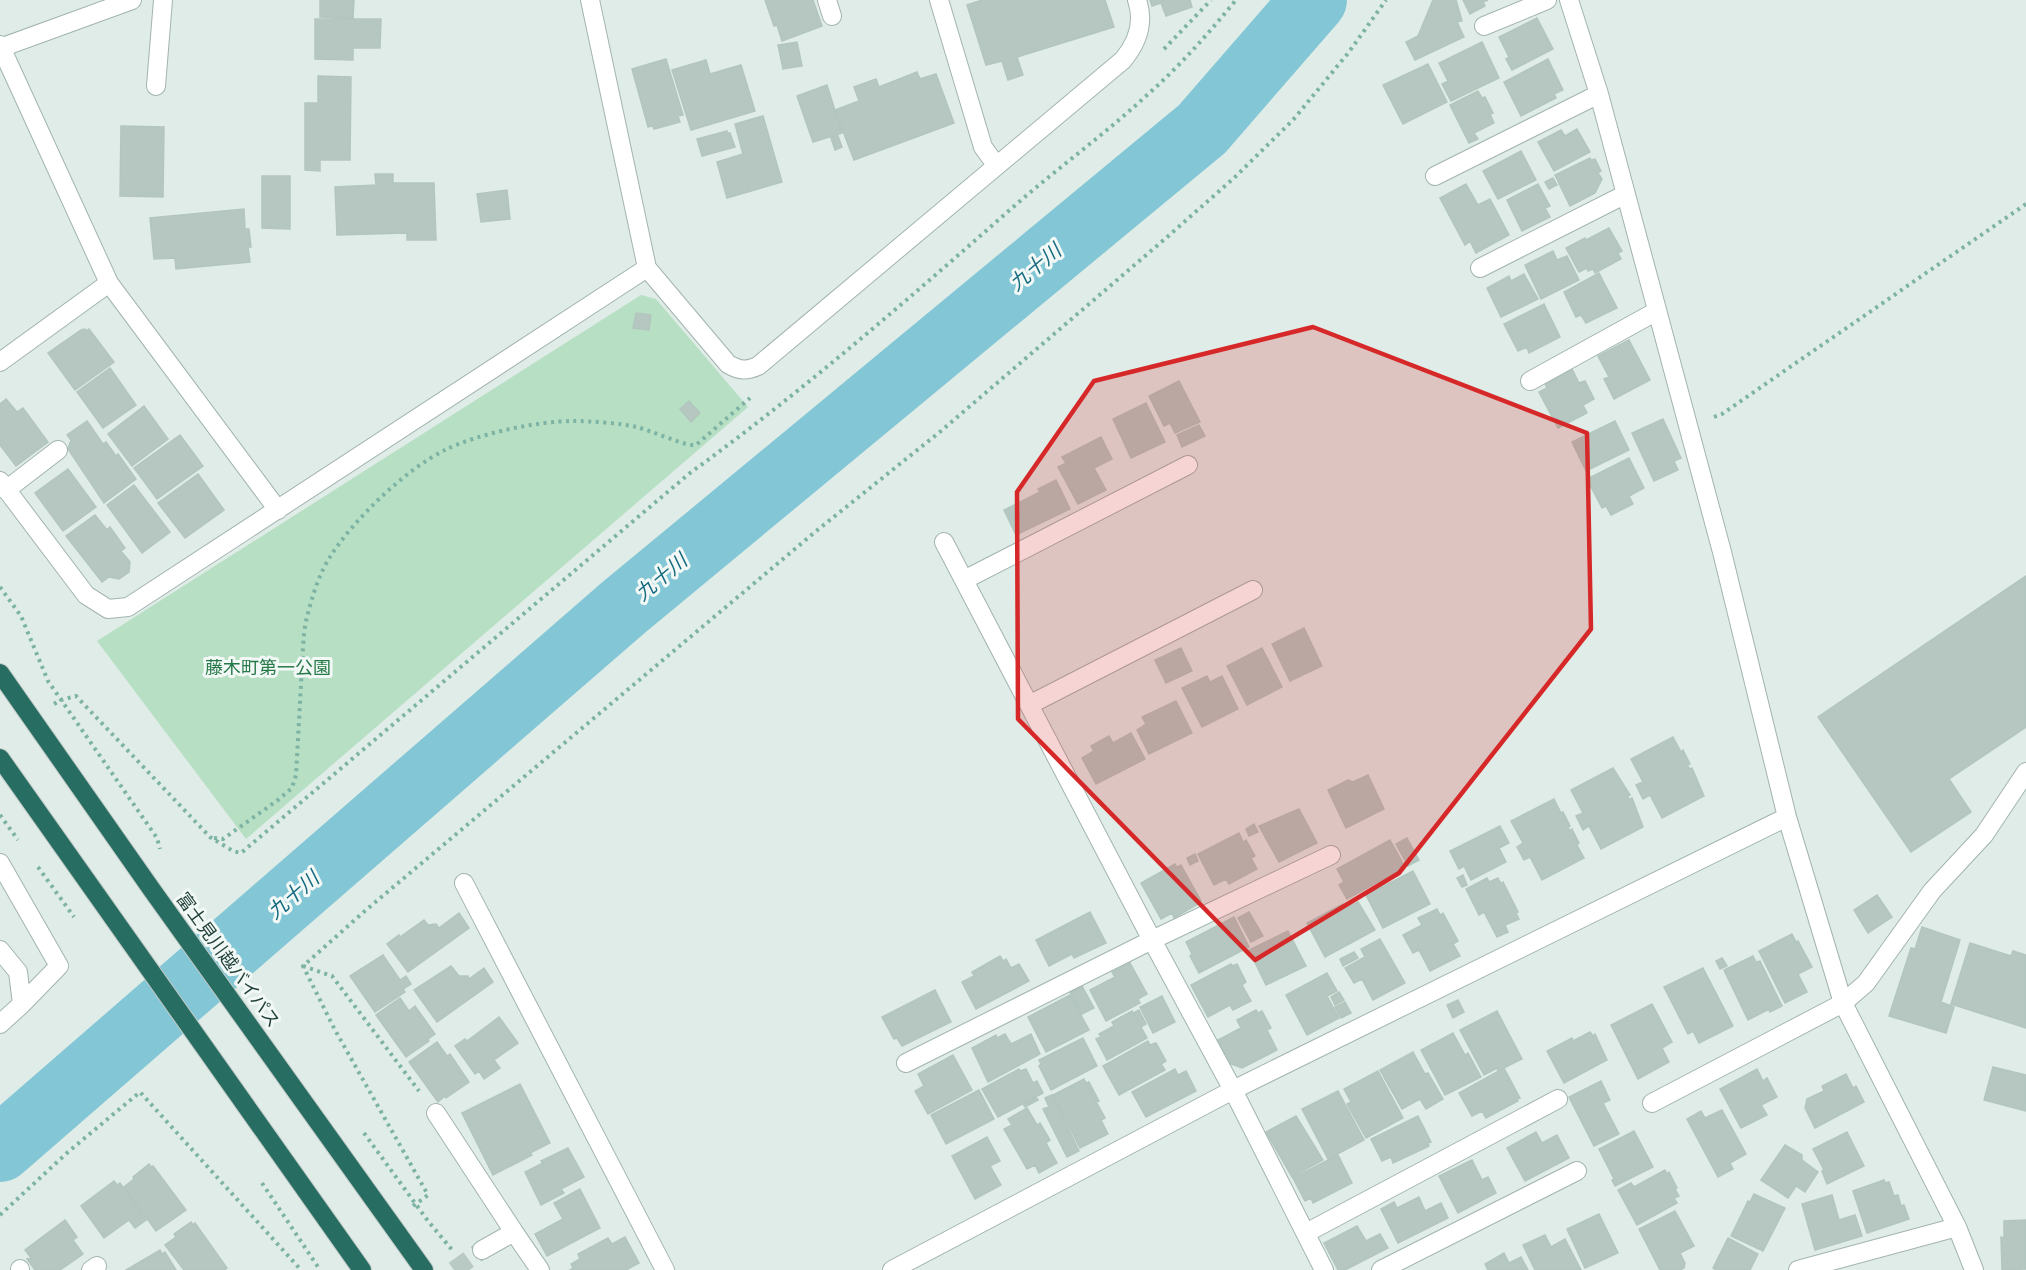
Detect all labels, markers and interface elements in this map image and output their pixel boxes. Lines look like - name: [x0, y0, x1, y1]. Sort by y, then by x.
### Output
- water label: 九十川: [1004, 236, 1067, 295]
- water label: 九十川: [630, 546, 693, 605]
- park label: 藤木町第一公園: [205, 656, 331, 679]
- water label: 九十川: [262, 864, 325, 924]
- street label: 富士見川越バイパス: [172, 888, 285, 1032]

